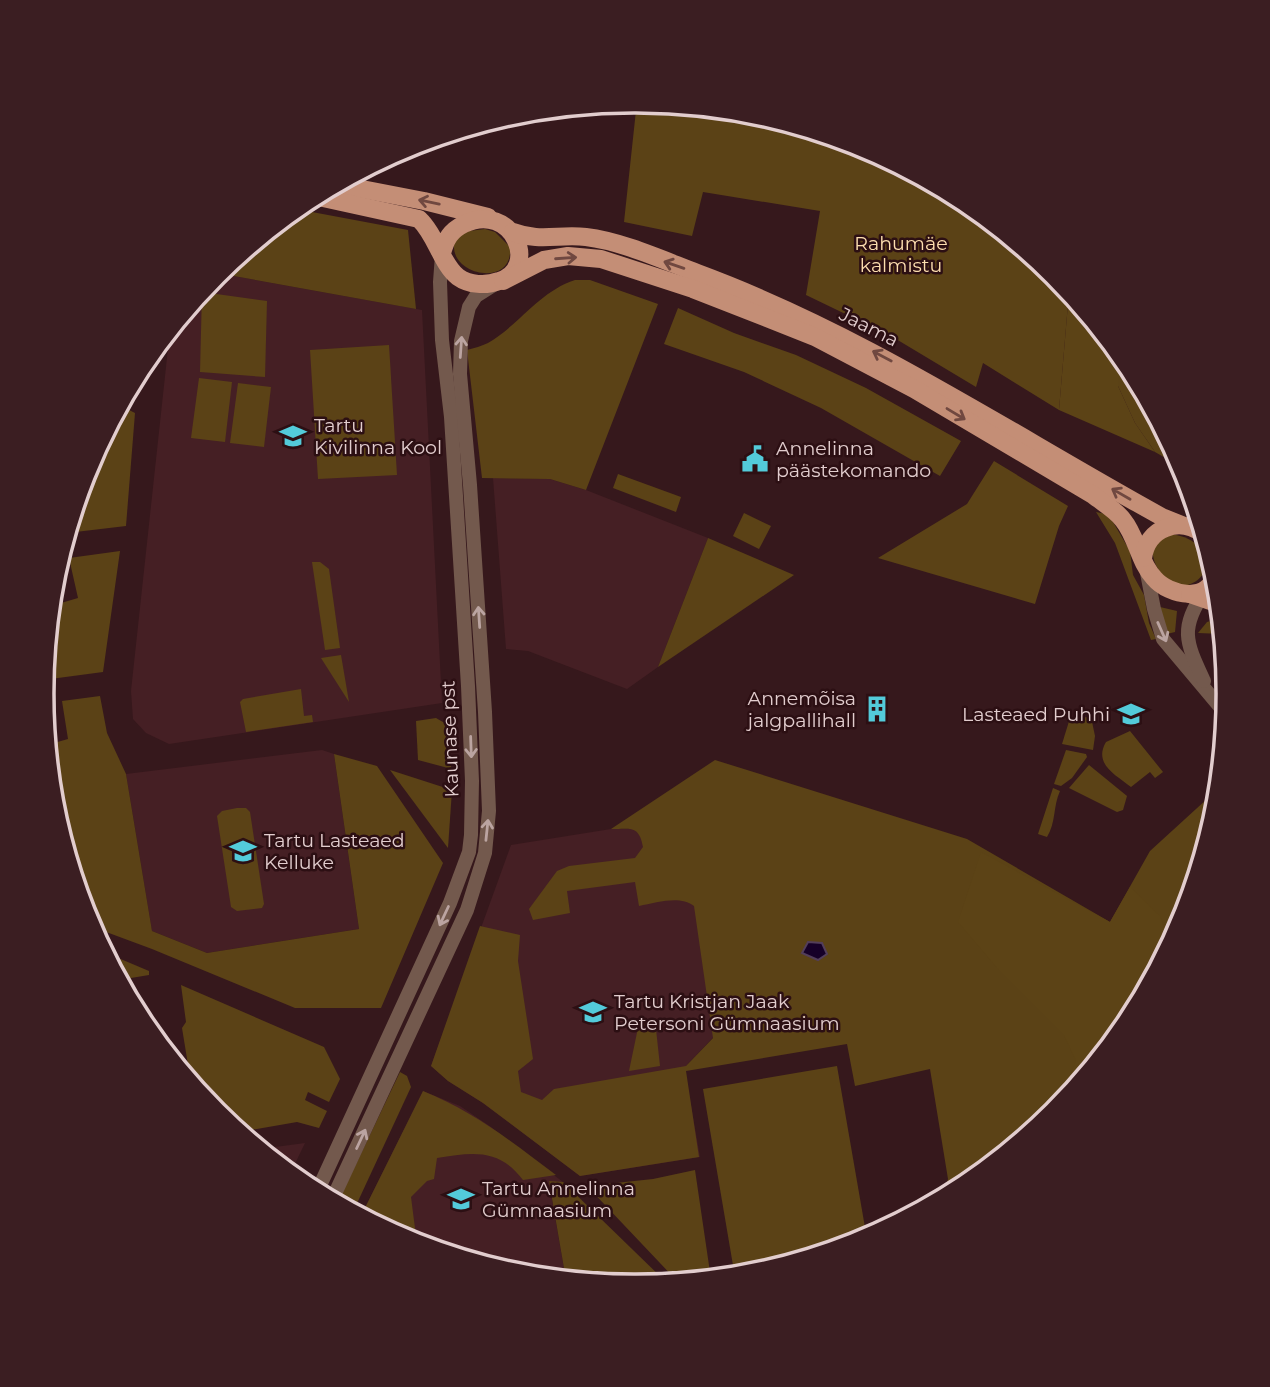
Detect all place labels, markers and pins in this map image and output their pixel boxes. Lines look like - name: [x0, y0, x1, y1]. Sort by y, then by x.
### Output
- place label: Tartu Kivilinna Kool: [314, 414, 442, 459]
- school or university icon: Tartu Kivilinna Kool: [278, 421, 308, 451]
- place label: Annelinna päästekomando: [776, 437, 931, 482]
- public building icon: Annelinna päästekomando: [740, 444, 770, 474]
- place label: Annemõisa jalgpallihall: [746, 687, 856, 732]
- building icon: Annemõisa jalgpallihall: [862, 694, 892, 724]
- school or university icon: Lasteaed Puhhi: [1116, 699, 1146, 729]
- place label: Lasteaed Puhhi: [962, 703, 1110, 726]
- place label: Tartu Lasteaed Kelluke: [264, 829, 405, 874]
- school or university icon: Tartu Lasteaed Kelluke: [228, 836, 258, 866]
- place label: Tartu Kristjan Jaak Petersoni Gümnaasium: [614, 990, 840, 1035]
- school or university icon: Tartu Kristjan Jaak Petersoni Gümnaasium: [578, 997, 608, 1027]
- place label: Tartu Annelinna Gümnaasium: [482, 1177, 635, 1222]
- school or university icon: Tartu Annelinna Gümnaasium: [446, 1184, 476, 1214]

